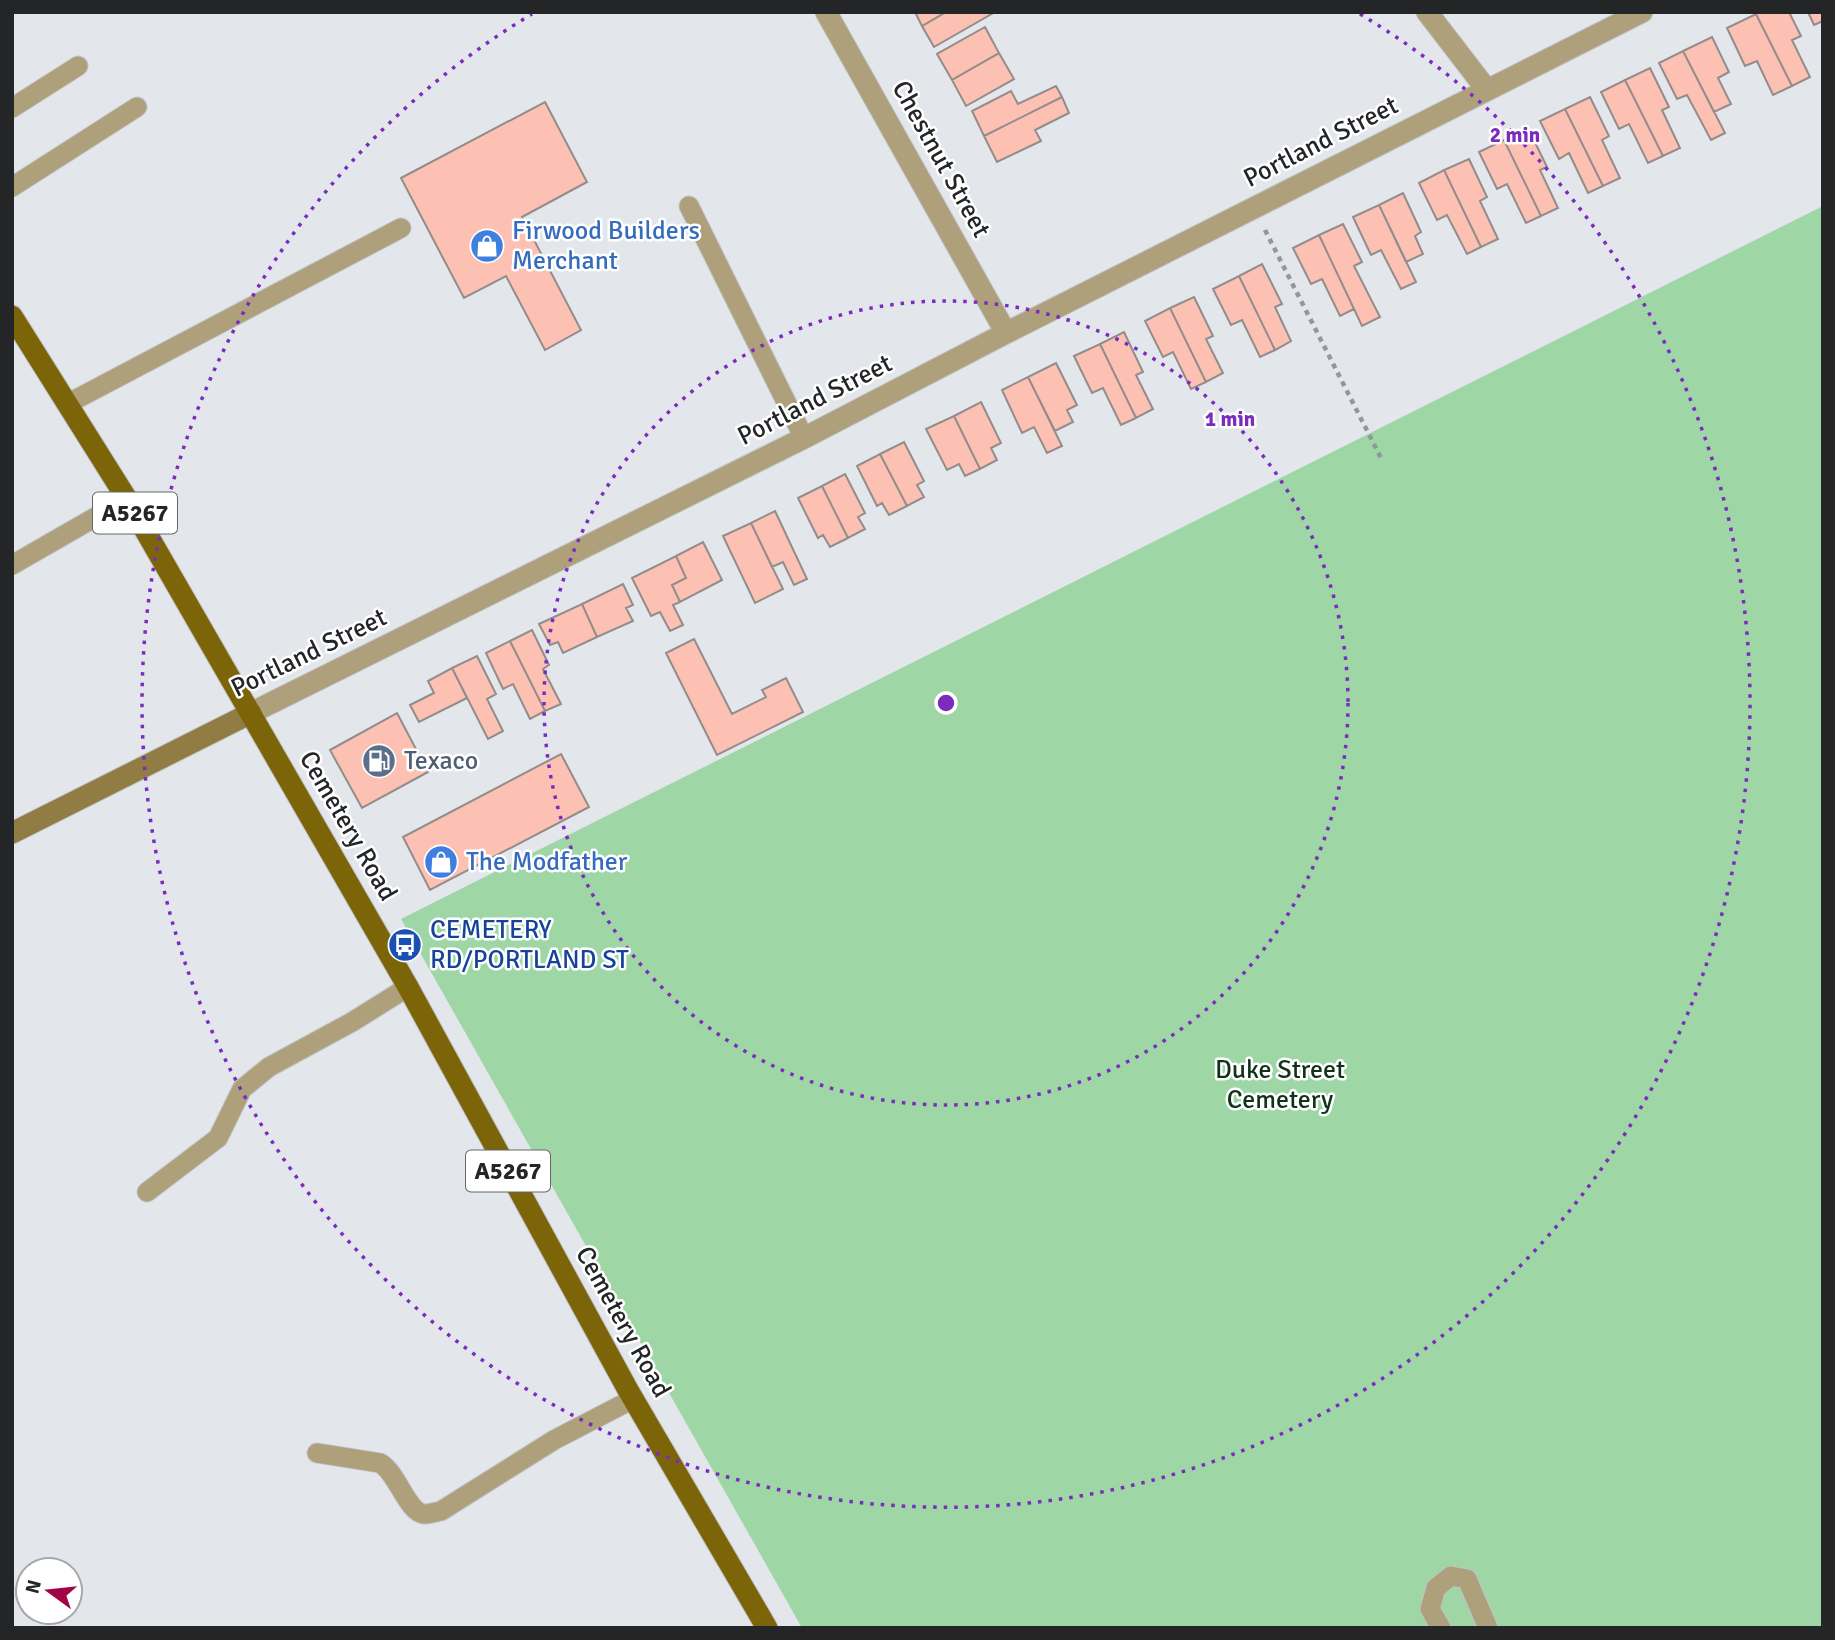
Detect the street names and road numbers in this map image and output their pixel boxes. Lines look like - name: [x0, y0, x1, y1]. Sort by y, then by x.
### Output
- street label: Chestnut Street: [885, 75, 997, 243]
- street label: Portland Street: [1238, 89, 1404, 195]
- street label: Portland Street: [732, 347, 898, 453]
- road number: A5267: [93, 492, 177, 534]
- street label: Portland Street: [226, 602, 392, 704]
- street label: Cemetery Road: [292, 745, 404, 907]
- road number: A5267: [466, 1150, 550, 1191]
- street label: Cemetery Road: [568, 1241, 678, 1403]

